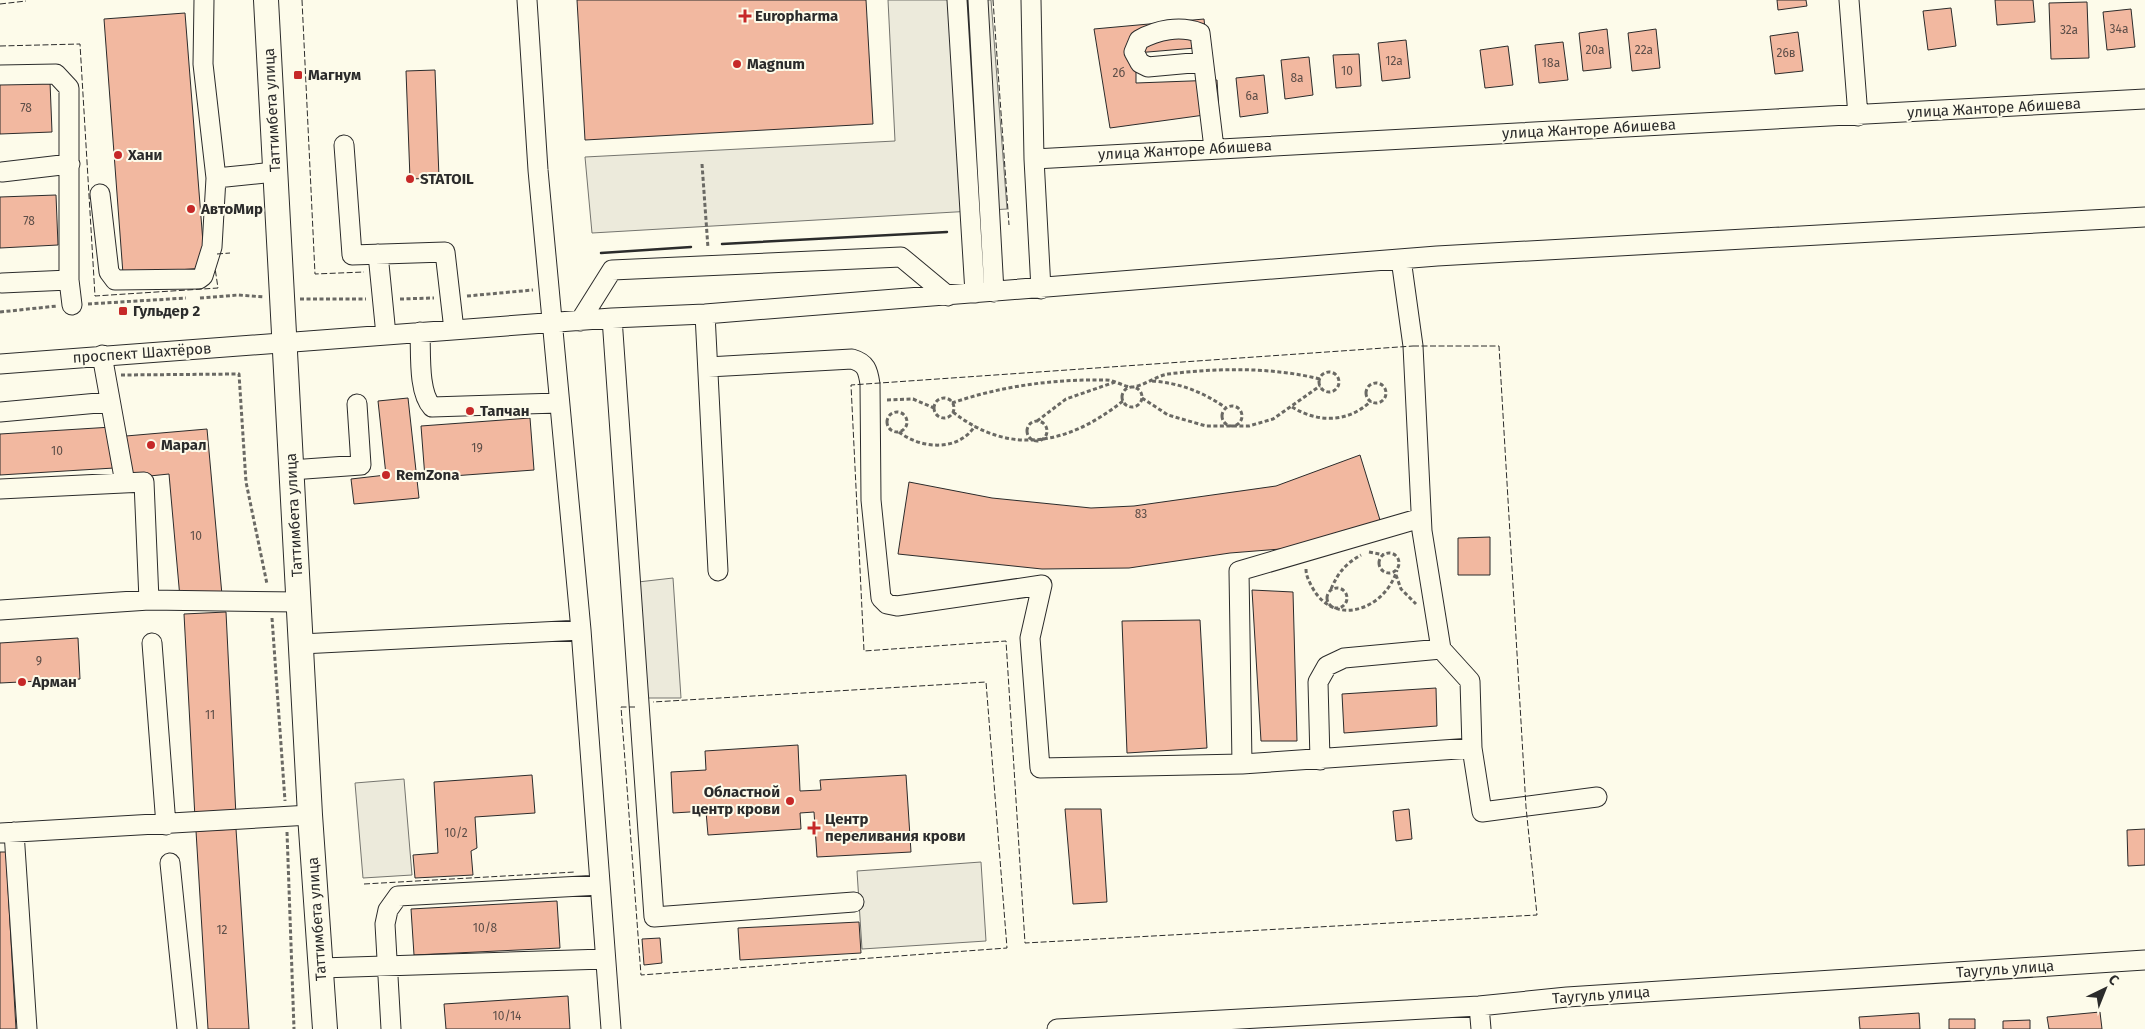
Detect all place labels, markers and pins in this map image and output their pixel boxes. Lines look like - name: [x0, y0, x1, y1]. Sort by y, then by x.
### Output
- place label: Europharma: [755, 7, 838, 25]
- marker: Europharma: [739, 10, 751, 22]
- place label: Magnum: [747, 55, 805, 73]
- marker: Magnum: [731, 58, 743, 70]
- place label: Магнум: [308, 66, 361, 84]
- marker: Магнум: [292, 69, 304, 81]
- place label: Хани: [127, 146, 162, 164]
- marker: Хани: [112, 149, 124, 161]
- place label: STATOIL: [420, 170, 474, 188]
- marker: STATOIL: [404, 173, 416, 185]
- place label: АвтоМир: [200, 200, 263, 218]
- marker: АвтоМир: [185, 203, 197, 215]
- place label: Гульдер 2: [133, 302, 200, 320]
- marker: Гульдер 2: [117, 305, 129, 317]
- place label: Тапчан: [480, 402, 530, 420]
- marker: Тапчан: [464, 405, 476, 417]
- place label: Марал: [161, 436, 207, 454]
- marker: Марал: [145, 439, 157, 451]
- place label: RemZona: [396, 466, 459, 484]
- marker: RemZona: [380, 469, 392, 481]
- place label: Арман: [31, 673, 77, 691]
- marker: Арман: [16, 676, 28, 688]
- place label: Областной центр крови: [691, 783, 780, 818]
- marker: Областной центр крови: [784, 795, 796, 807]
- place label: Центр переливания крови: [825, 810, 966, 845]
- marker: Центр переливания крови: [807, 821, 821, 835]

